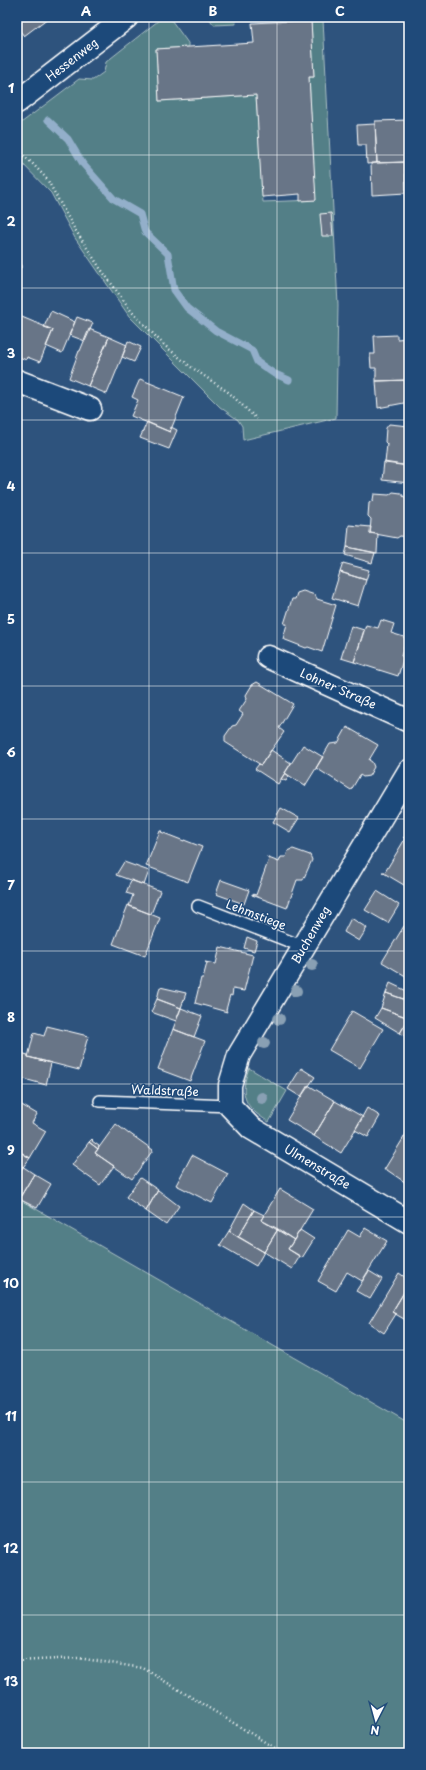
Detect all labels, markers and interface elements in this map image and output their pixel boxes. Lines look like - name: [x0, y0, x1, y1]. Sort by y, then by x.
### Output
- text: A: [81, 1, 91, 20]
- text: B: [209, 1, 218, 20]
- text: C: [335, 1, 345, 20]
- street label: Hessenweg: [41, 33, 101, 85]
- text: 1: [8, 78, 14, 97]
- text: 2: [6, 211, 16, 230]
- text: 3: [7, 343, 16, 362]
- text: 4: [7, 476, 16, 495]
- text: 5: [7, 609, 15, 628]
- street label: Lohner Straße: [297, 663, 380, 713]
- text: 6: [6, 742, 16, 761]
- text: 7: [7, 875, 15, 894]
- street label: Lehmstiege: [224, 894, 289, 934]
- street label: Buchenweg: [286, 902, 334, 967]
- text: 8: [7, 1007, 15, 1026]
- street label: Waldstraße: [131, 1080, 199, 1100]
- street label: Ulmenstraße: [281, 1139, 354, 1193]
- text: 9: [7, 1140, 15, 1159]
- text: 10: [3, 1273, 19, 1292]
- text: 11: [5, 1406, 17, 1425]
- text: 12: [3, 1538, 19, 1557]
- text: 13: [4, 1671, 19, 1690]
- north arrow: [356, 1700, 396, 1740]
- text: N: [369, 1722, 380, 1739]

